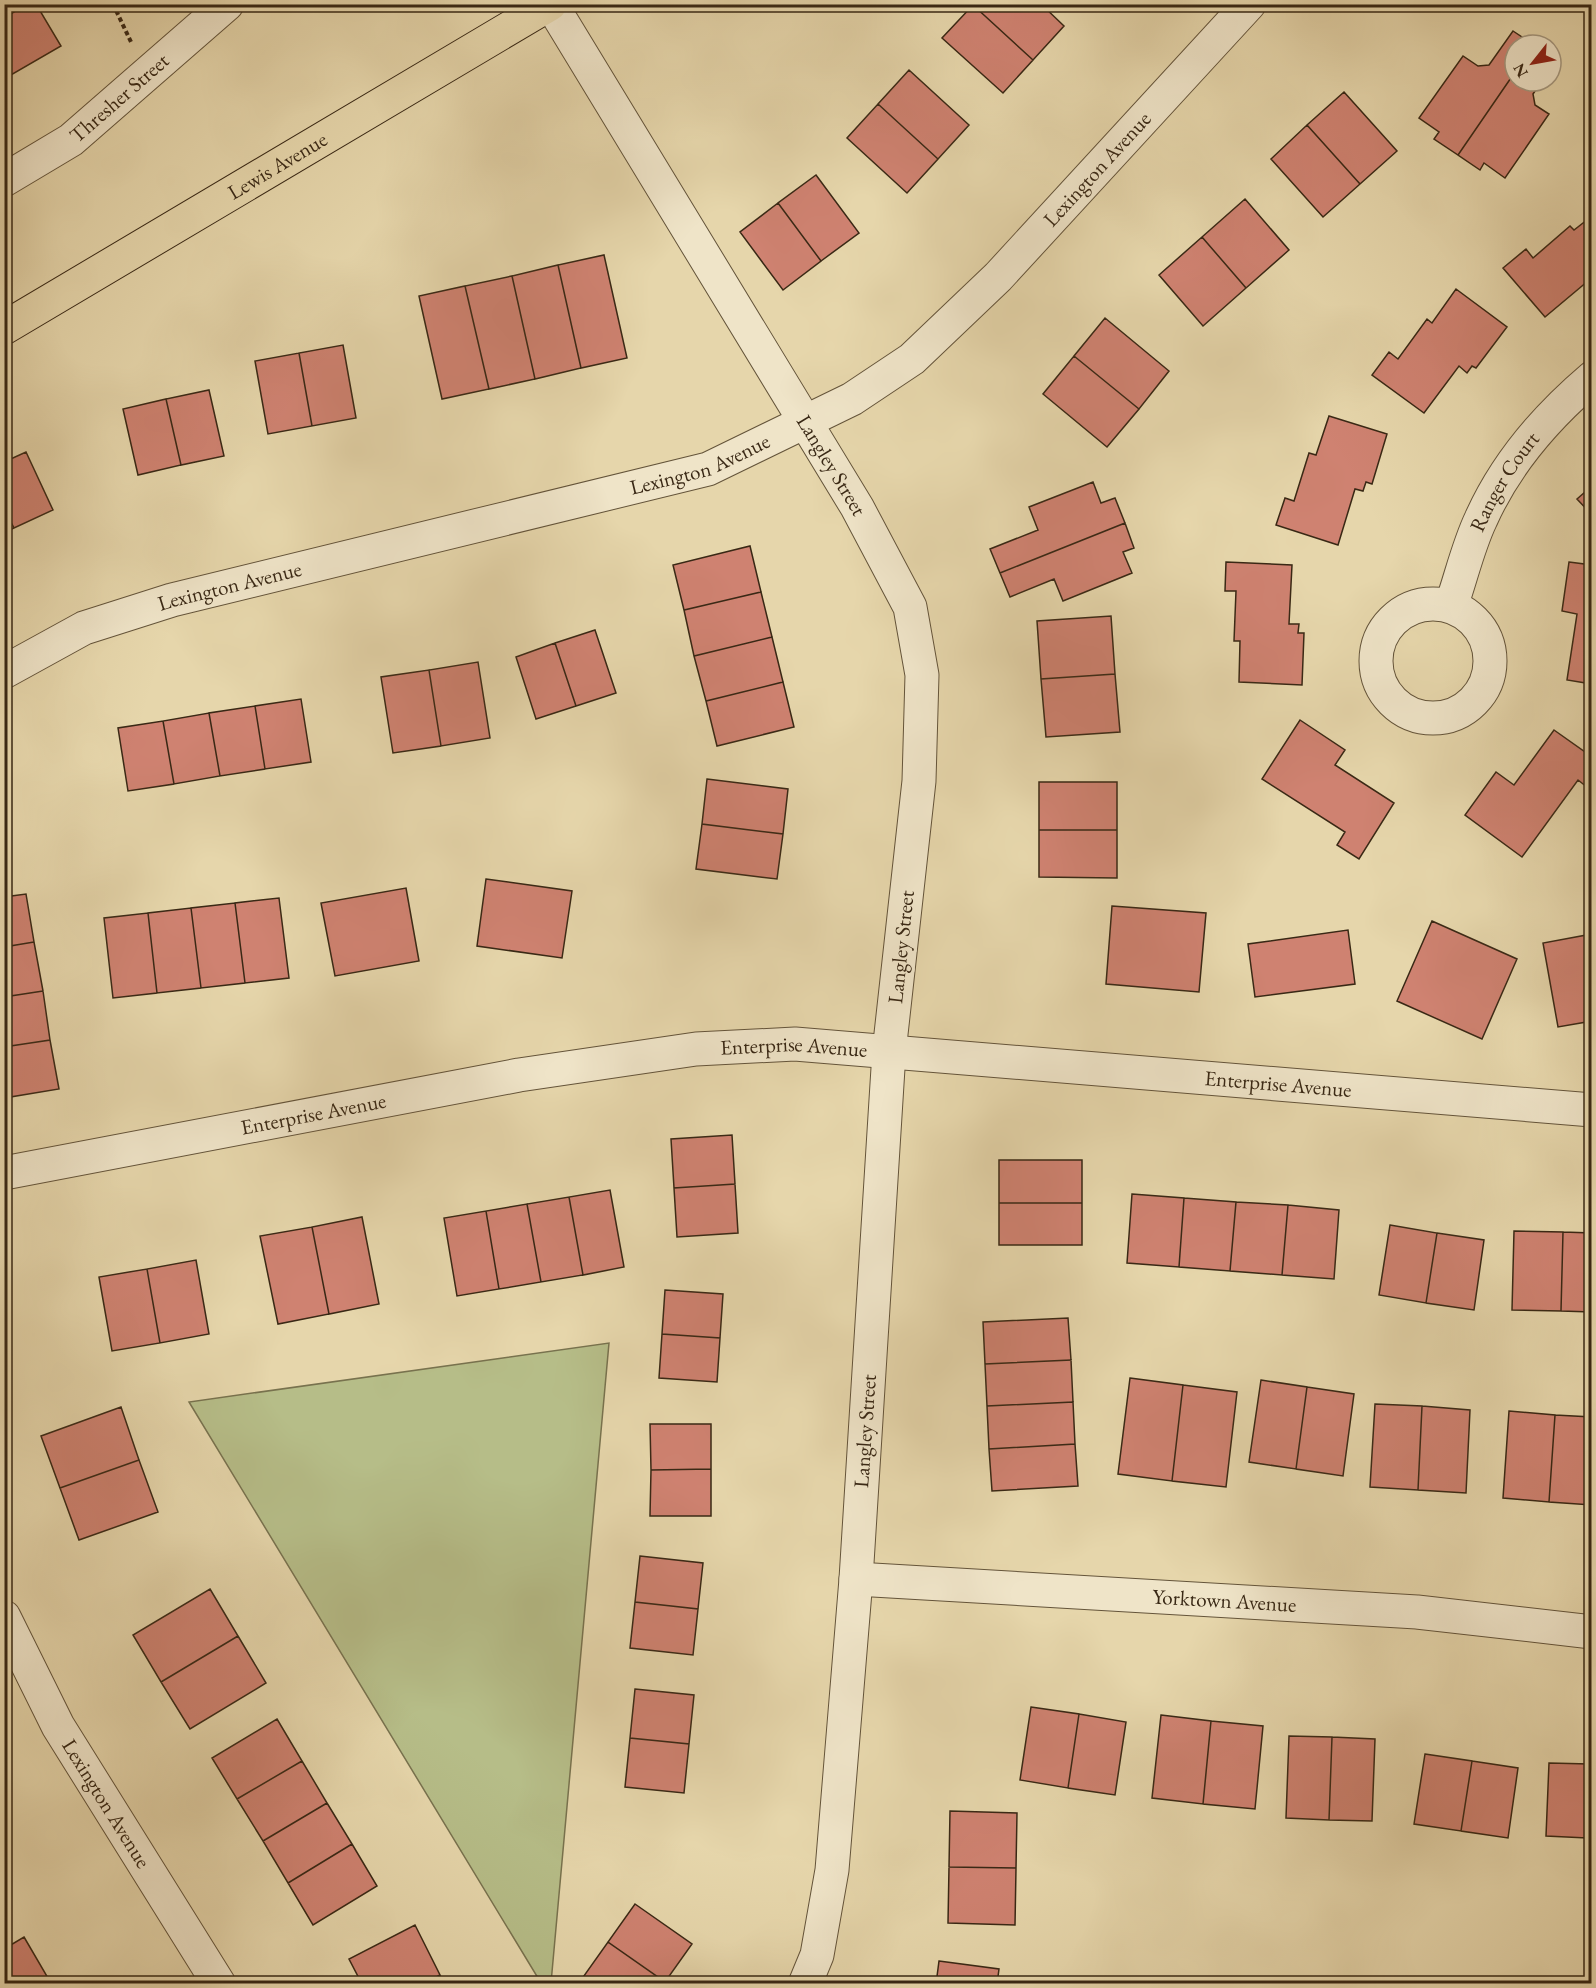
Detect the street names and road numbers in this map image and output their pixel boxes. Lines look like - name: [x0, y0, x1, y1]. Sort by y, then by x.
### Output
- street label: Thresher Street: [64, 47, 175, 148]
- street label: Lexington Avenue: [1037, 105, 1157, 232]
- street label: Lewis Avenue: [222, 125, 332, 205]
- street label: Langley Street: [791, 409, 873, 521]
- street label: Ranger Court: [1463, 425, 1545, 536]
- street label: Lexington Avenue: [627, 427, 774, 501]
- street label: Lexington Avenue: [154, 555, 304, 617]
- street label: Langley Street: [881, 889, 920, 1005]
- street label: Enterprise Avenue: [719, 1030, 868, 1063]
- street label: Enterprise Avenue: [1204, 1064, 1353, 1103]
- street label: Enterprise Avenue: [238, 1087, 388, 1141]
- street label: Langley Street: [847, 1373, 882, 1489]
- street label: Yorktown Avenue: [1152, 1582, 1297, 1618]
- street label: Lexington Avenue: [56, 1734, 157, 1873]

